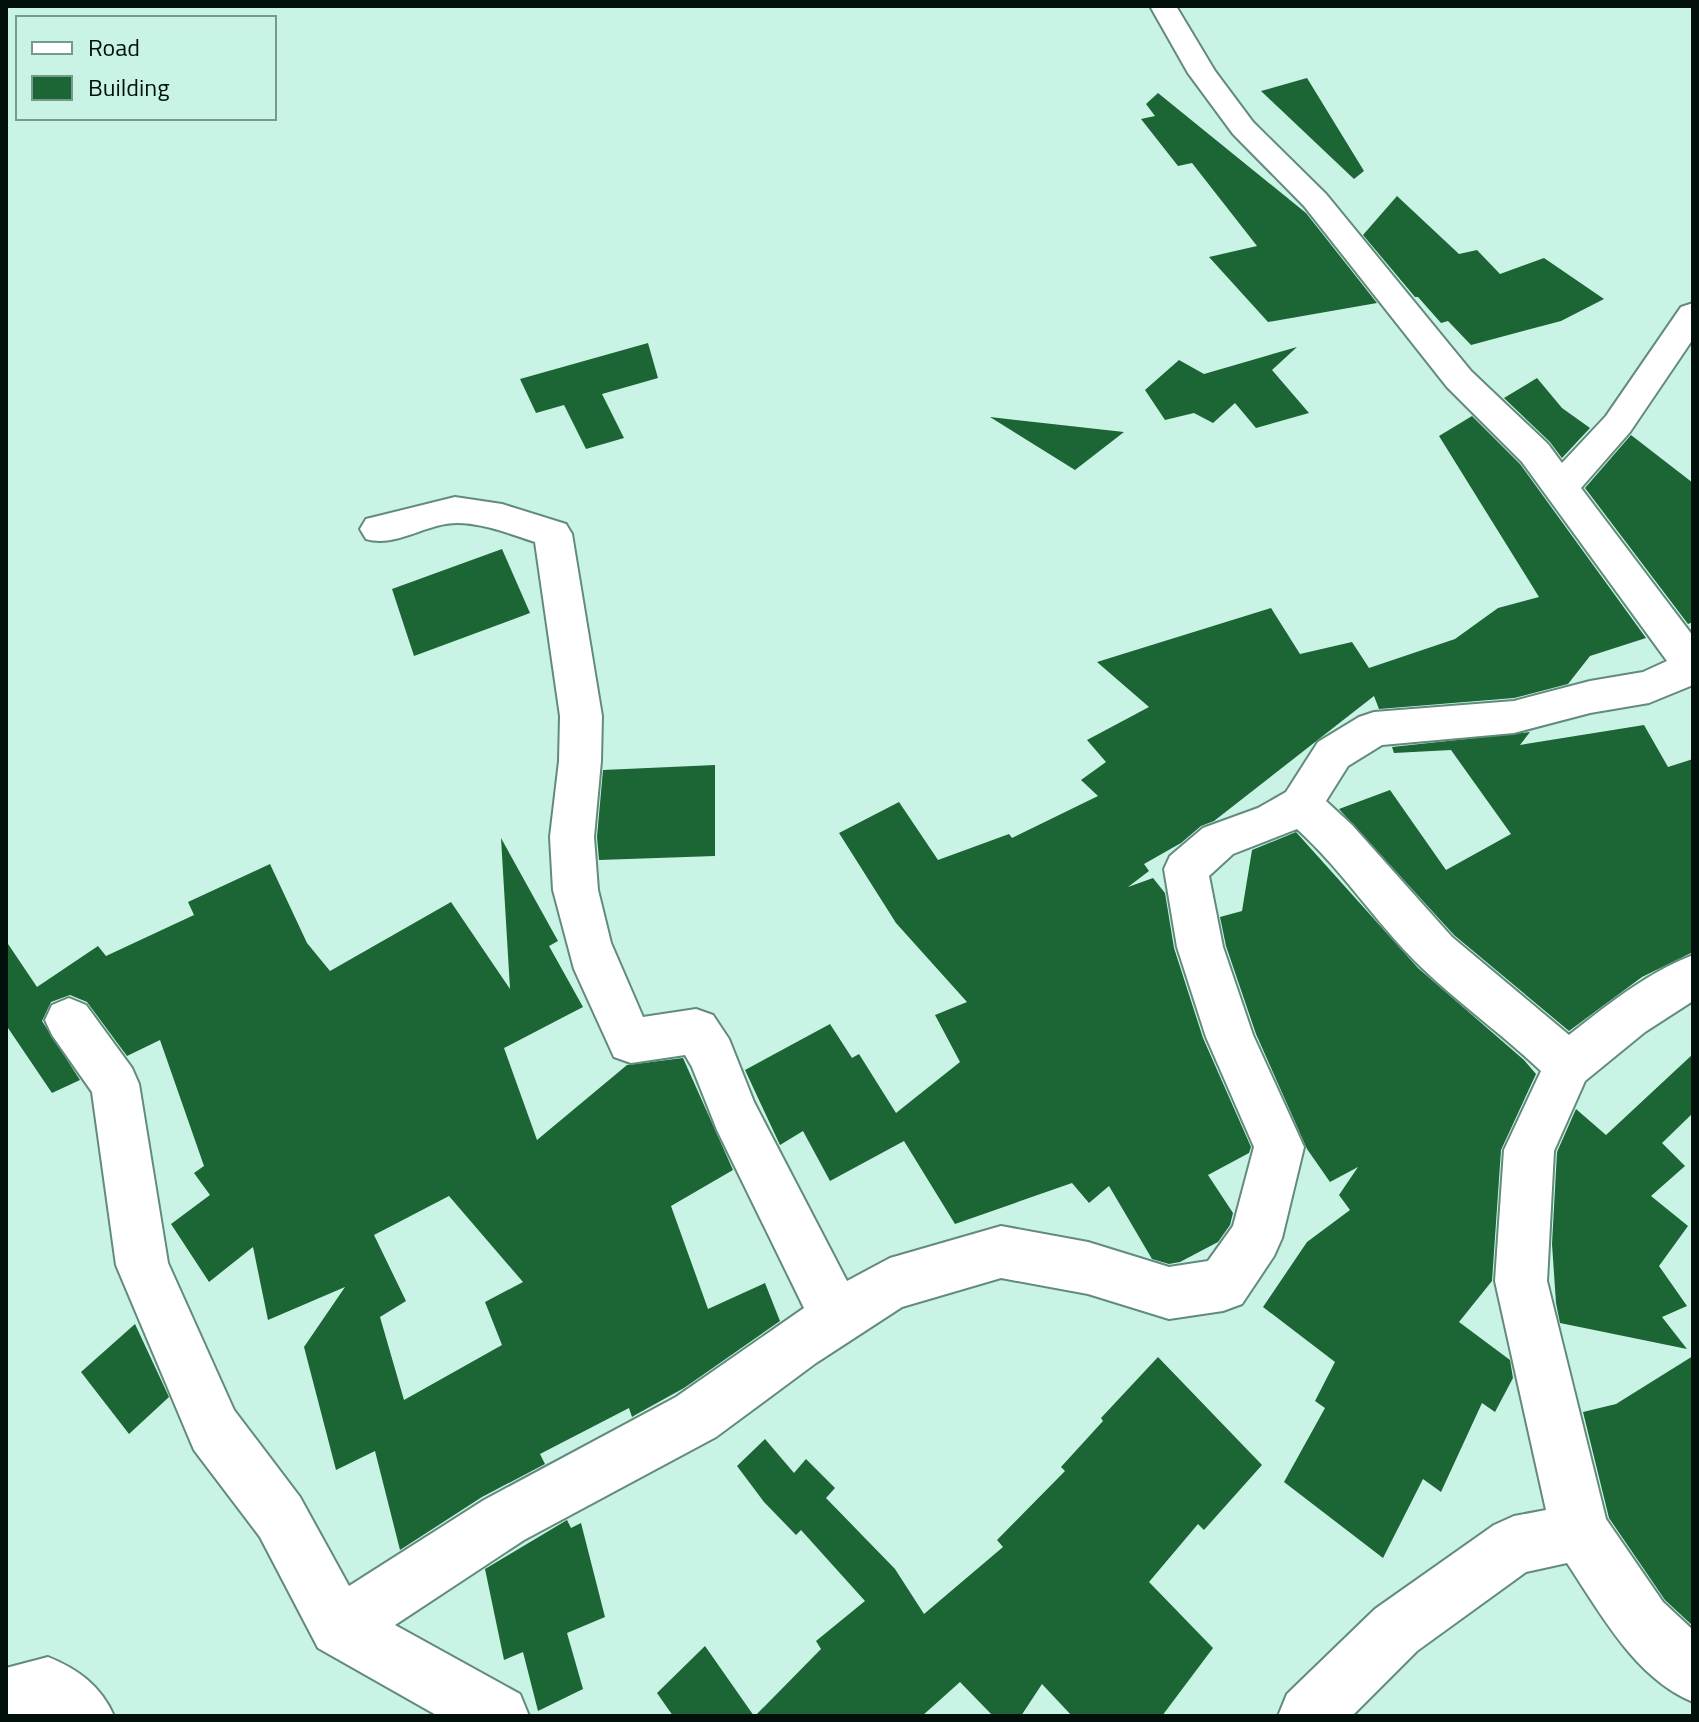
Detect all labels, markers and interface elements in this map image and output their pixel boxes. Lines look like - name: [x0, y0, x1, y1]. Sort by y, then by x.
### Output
- legend: [16, 16, 276, 120]
- text: Road: [88, 29, 140, 65]
- text: Building: [88, 69, 170, 105]

